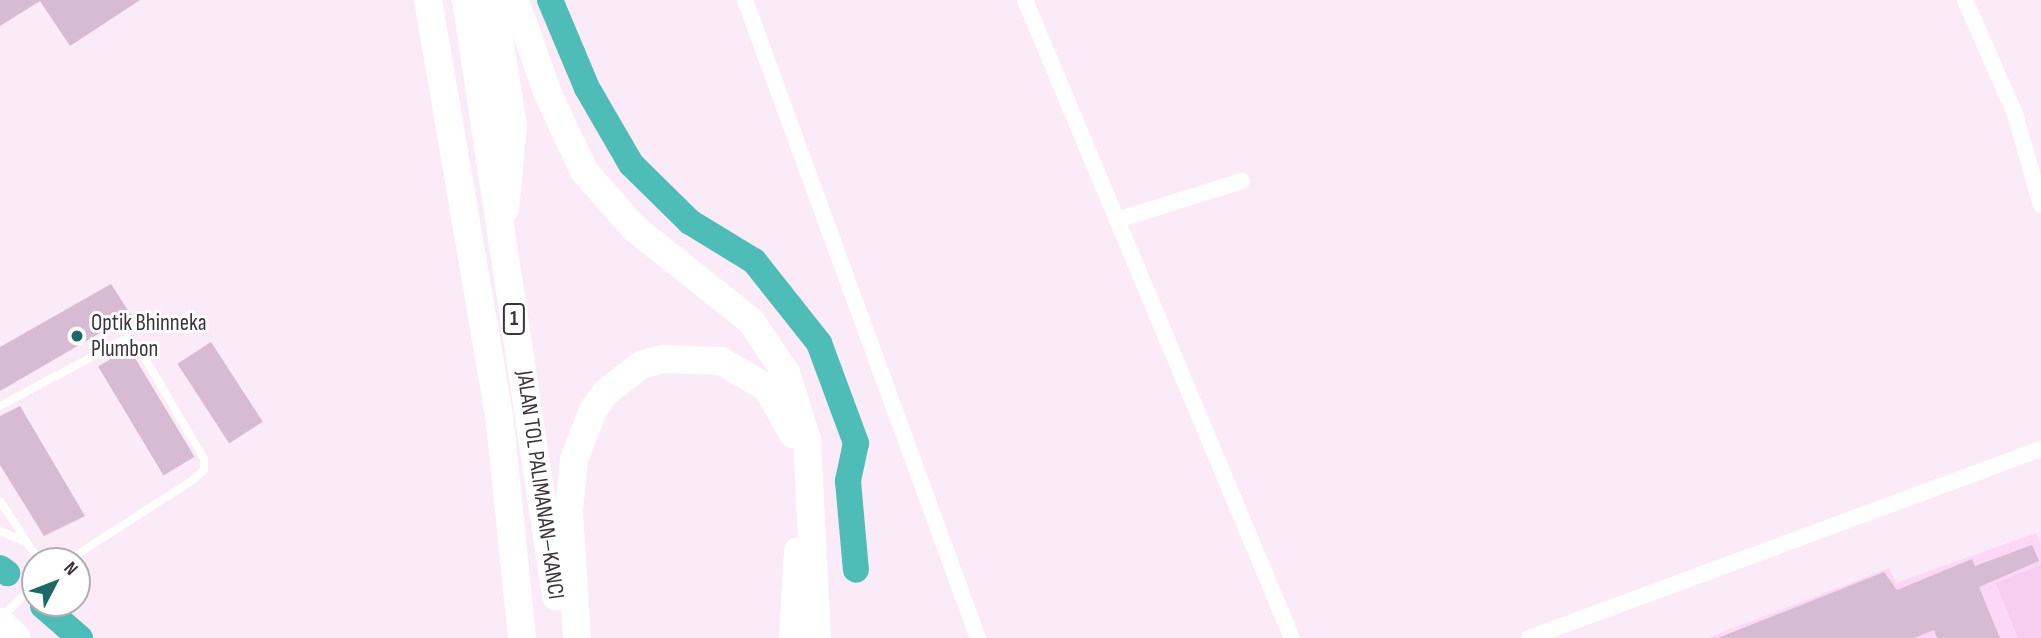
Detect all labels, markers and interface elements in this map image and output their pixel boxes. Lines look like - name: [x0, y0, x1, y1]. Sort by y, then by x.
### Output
- road number: 1: [502, 302, 526, 336]
- place label: Optik Bhinneka Plumbon: [91, 309, 207, 363]
- marker: Optik Bhinneka Plumbon: [69, 328, 85, 344]
- street label: JALAN TOL PALIMANAN–KANCI: [510, 369, 570, 601]
- north arrow: [21, 547, 91, 617]
- text: N: [59, 557, 82, 580]

